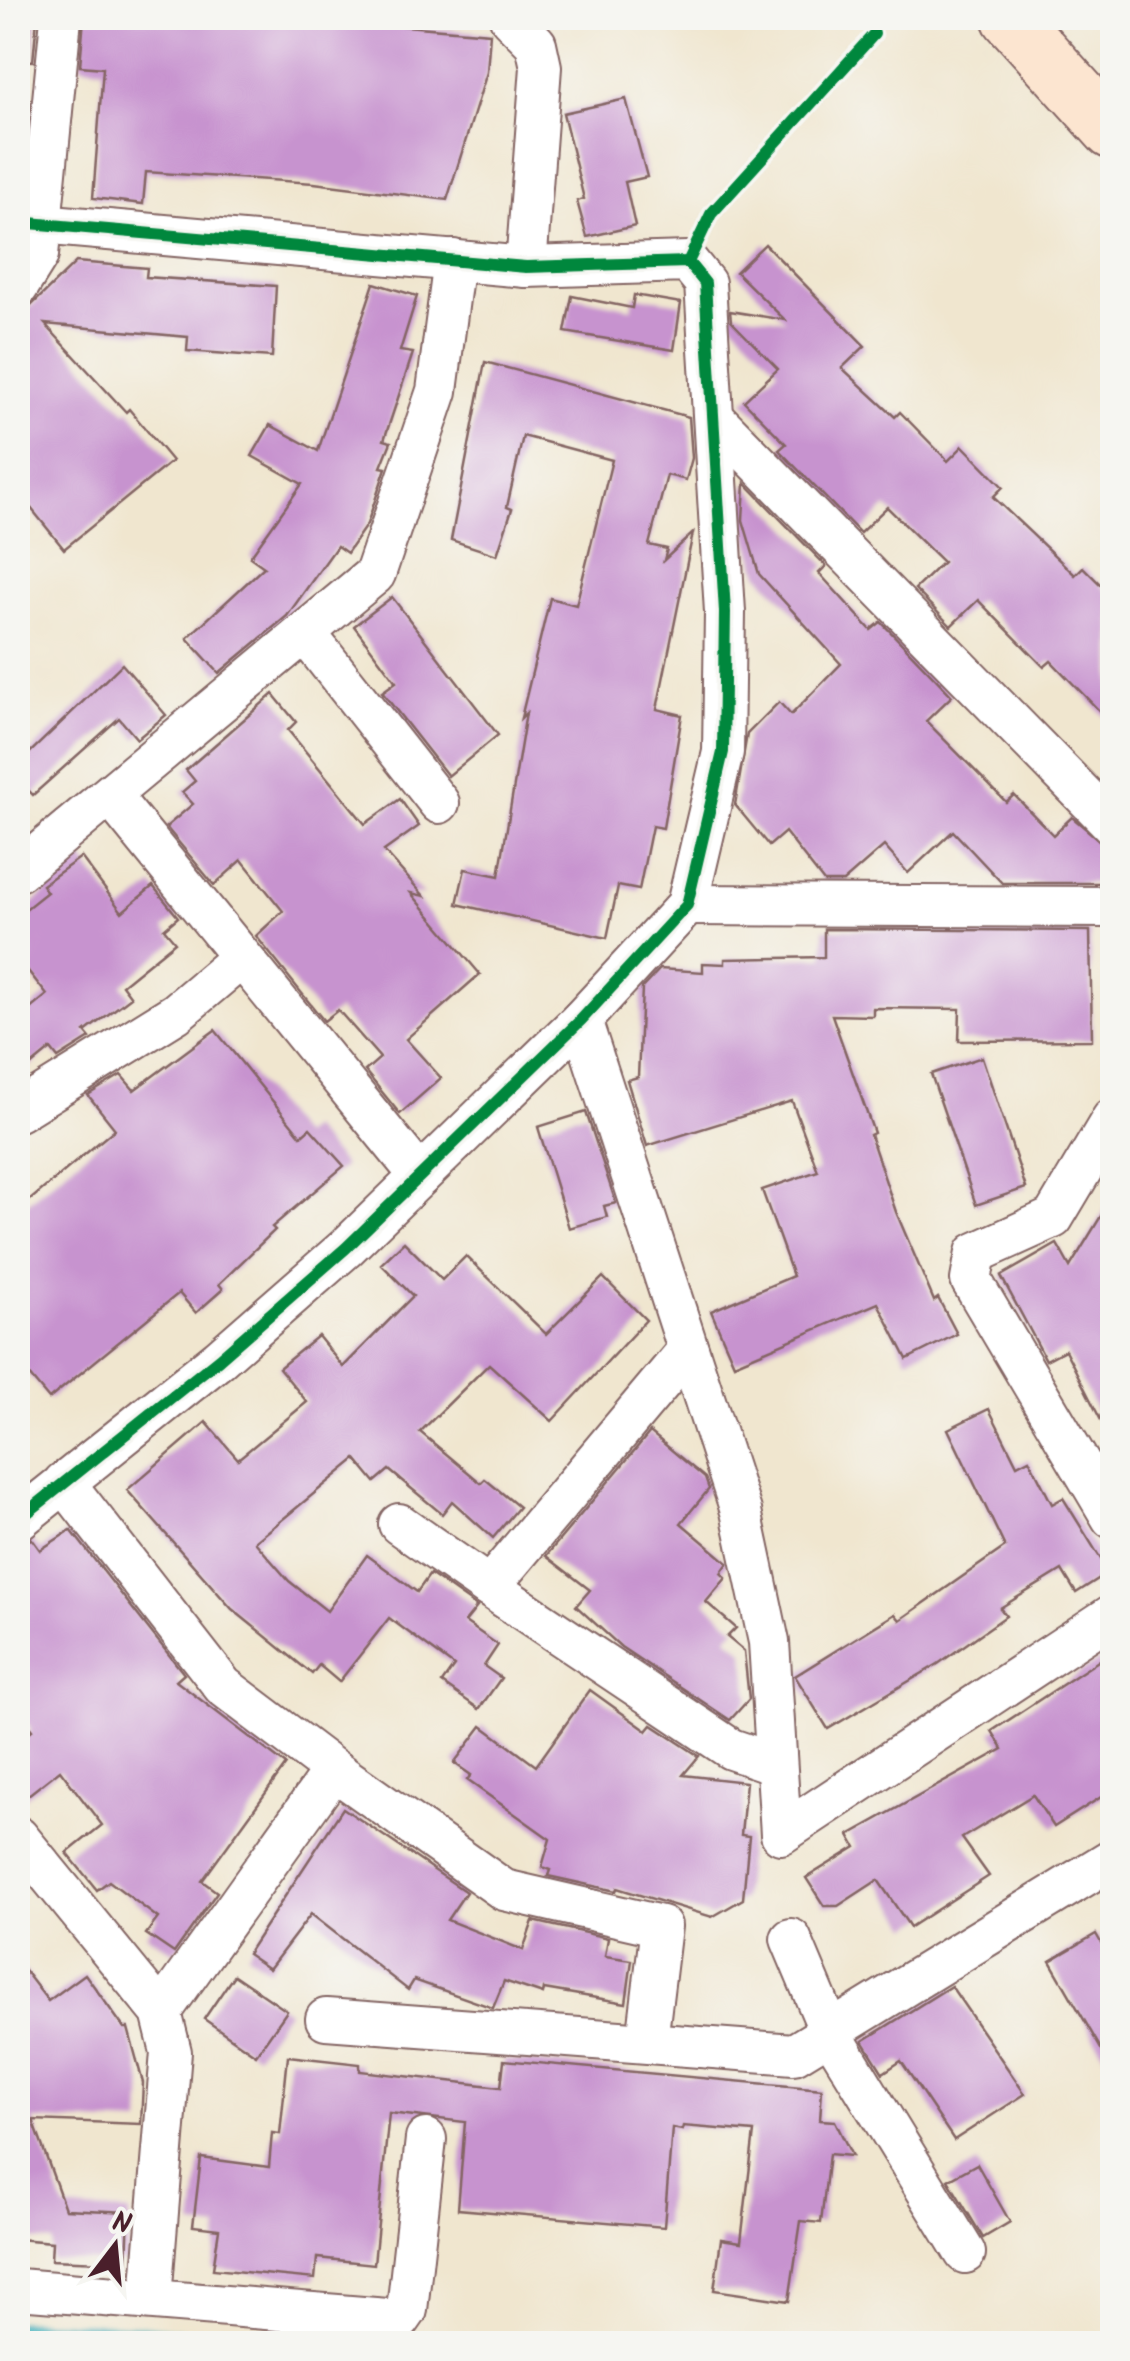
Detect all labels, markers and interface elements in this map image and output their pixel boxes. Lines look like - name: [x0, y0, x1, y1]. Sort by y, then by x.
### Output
- north arrow: [65, 2196, 165, 2296]
- text: N: [107, 2200, 136, 2249]

